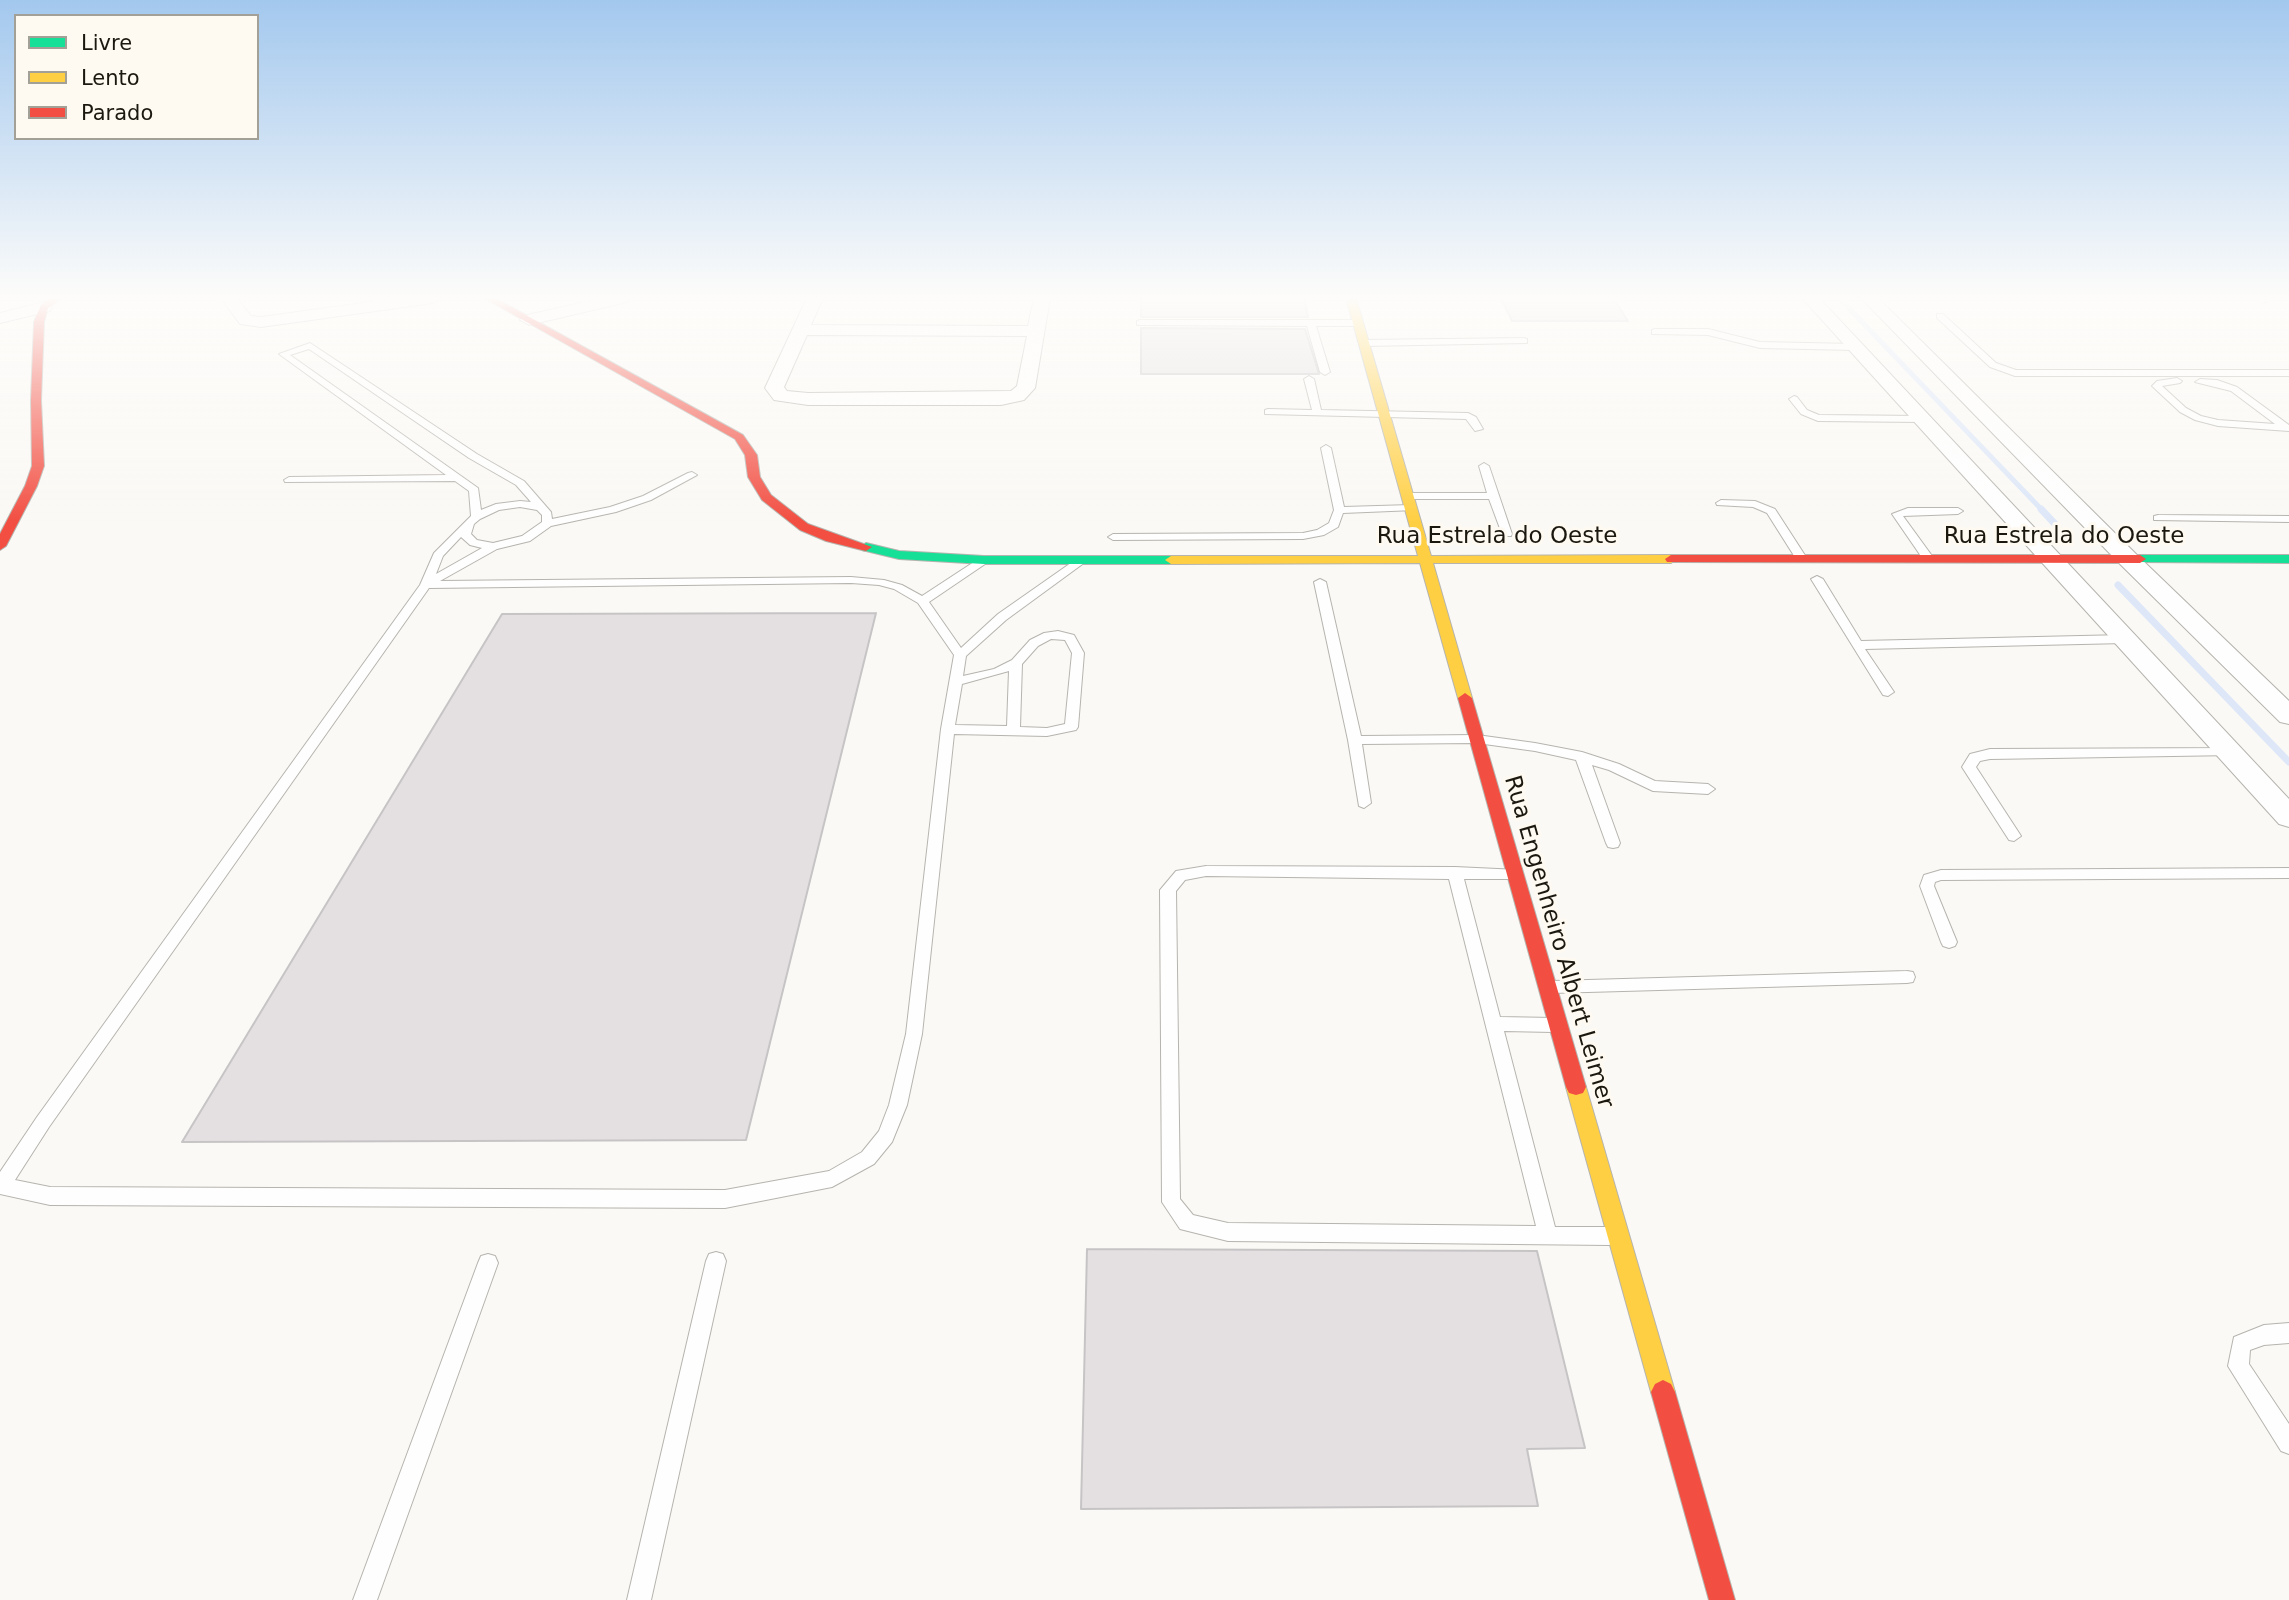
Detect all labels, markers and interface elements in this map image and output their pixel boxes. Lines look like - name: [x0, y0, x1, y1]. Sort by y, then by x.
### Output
- legend: [14, 14, 259, 140]
- text: Livre: [81, 31, 132, 55]
- text: Lento: [81, 66, 140, 90]
- text: Parado: [81, 101, 153, 125]
- street label: Rua Estrela do Oeste: [1377, 523, 1617, 551]
- street label: Rua Estrela do Oeste: [1944, 523, 2184, 551]
- street label: Rua Engenheiro Albert Leimer: [1497, 773, 1619, 1111]

